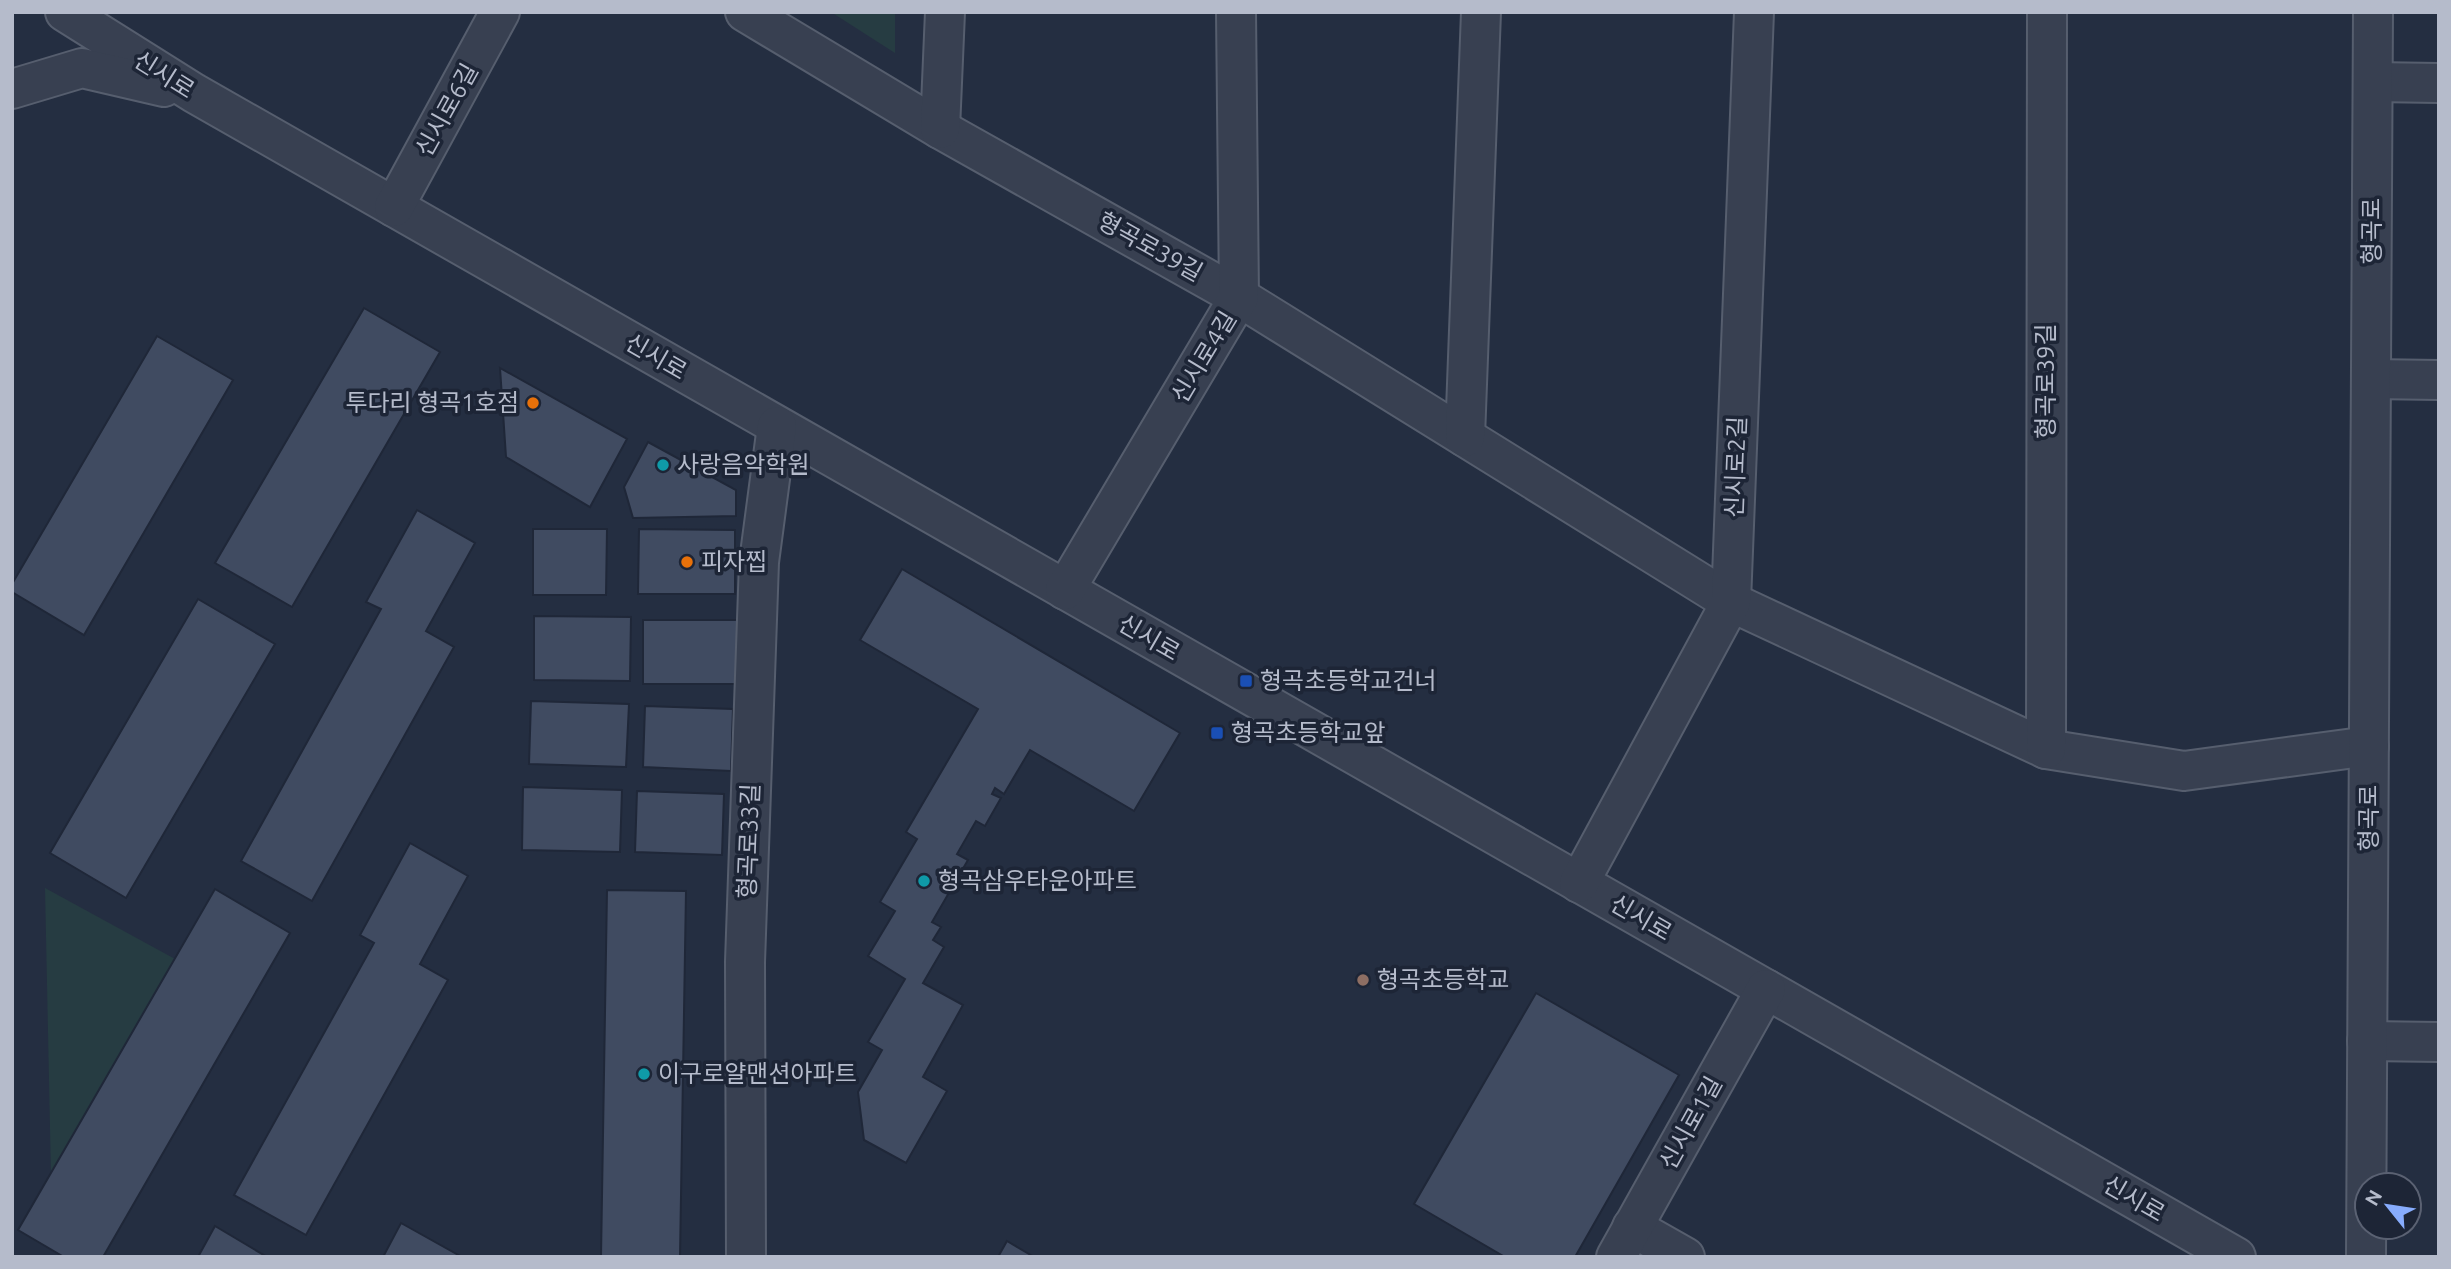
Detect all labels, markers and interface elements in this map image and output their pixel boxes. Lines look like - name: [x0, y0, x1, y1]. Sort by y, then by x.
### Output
- street label: 신시로: [129, 46, 200, 104]
- street label: 신시로6길: [410, 59, 483, 161]
- street label: 형곡로: [2358, 198, 2385, 264]
- street label: 형곡로39길: [1093, 207, 1207, 286]
- street label: 신시로4길: [1166, 306, 1241, 407]
- street label: 형곡로39길: [2032, 323, 2059, 439]
- street label: 신시로: [621, 328, 692, 385]
- place label: 투다리 형곡1호점: [345, 389, 519, 416]
- marker: 투다리 형곡1호점: [525, 395, 541, 411]
- street label: 신시로2길: [1720, 416, 1751, 518]
- place label: 사랑음악학원: [677, 451, 809, 478]
- marker: 사랑음악학원: [655, 457, 671, 473]
- place label: 피자찝: [701, 548, 767, 575]
- marker: 피자찝: [679, 554, 695, 570]
- street label: 신시로: [1114, 609, 1185, 666]
- place label: 형곡초등학교건너: [1260, 667, 1437, 694]
- marker: 형곡초등학교건너: [1238, 673, 1254, 689]
- place label: 형곡초등학교앞: [1231, 719, 1386, 746]
- marker: 형곡초등학교앞: [1209, 725, 1225, 741]
- street label: 형곡로33길: [733, 783, 764, 899]
- street label: 형곡로: [2355, 785, 2382, 851]
- place label: 형곡삼우타운아파트: [938, 867, 1137, 894]
- marker: 형곡삼우타운아파트: [916, 873, 932, 889]
- street label: 신시로: [1606, 889, 1677, 946]
- place label: 형곡초등학교: [1377, 966, 1509, 993]
- marker: 형곡초등학교: [1355, 972, 1371, 988]
- place label: 이구로얄맨션아파트: [658, 1060, 857, 1087]
- marker: 이구로얄맨션아파트: [636, 1066, 652, 1082]
- street label: 신시로1길: [1654, 1072, 1727, 1174]
- street label: 신시로: [2099, 1170, 2170, 1227]
- north arrow: [2353, 1171, 2423, 1241]
- text: N: [2360, 1186, 2386, 1209]

